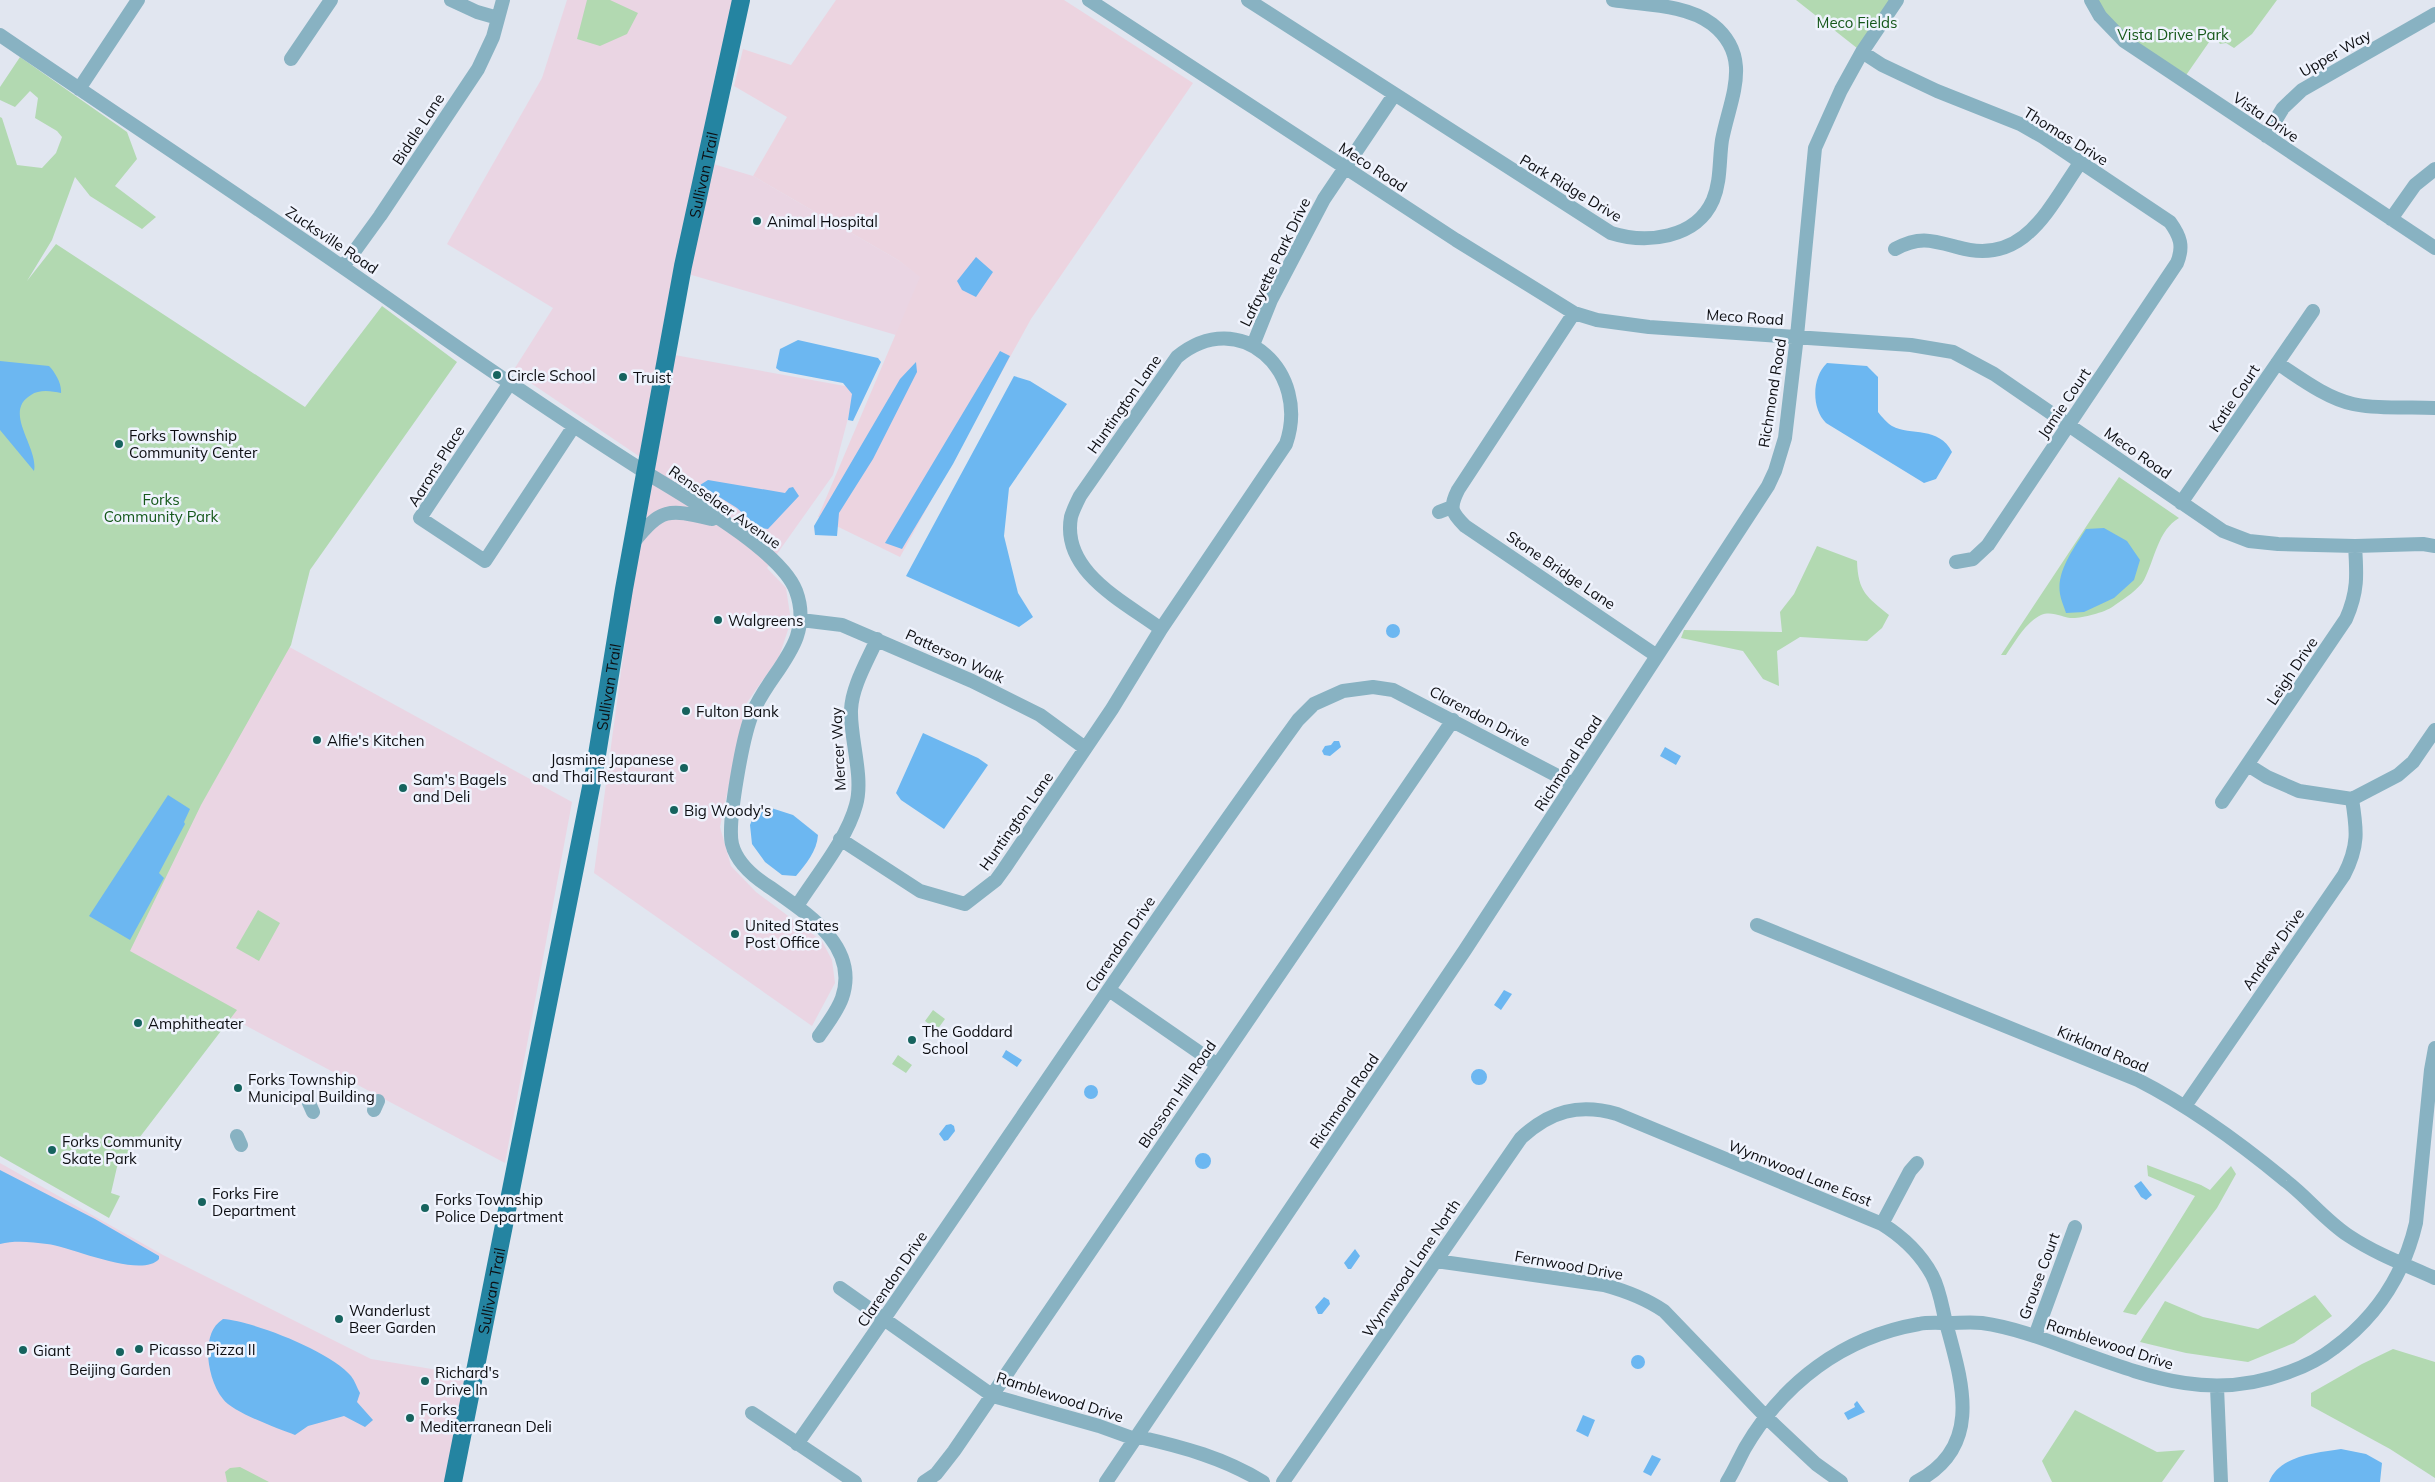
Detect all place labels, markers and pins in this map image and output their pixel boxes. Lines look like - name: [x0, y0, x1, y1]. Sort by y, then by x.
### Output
- place label: Animal Hospital: [767, 212, 878, 231]
- marker: Animal Hospital: [751, 215, 763, 227]
- place label: Circle School: [507, 366, 596, 385]
- place label: Truist: [633, 368, 671, 387]
- marker: Circle School: [491, 369, 503, 381]
- marker: Truist: [617, 371, 629, 383]
- place label: Forks Township Community Center: [129, 426, 258, 462]
- marker: Forks Township Community Center: [113, 438, 125, 450]
- place label: Walgreens: [728, 611, 803, 630]
- marker: Walgreens: [712, 614, 724, 626]
- place label: Fulton Bank: [696, 702, 779, 721]
- marker: Fulton Bank: [680, 705, 692, 717]
- place label: Alfie's Kitchen: [327, 731, 424, 750]
- marker: Alfie's Kitchen: [311, 734, 323, 746]
- place label: Jasmine Japanese and Thai Restaurant: [532, 750, 674, 786]
- marker: Jasmine Japanese and Thai Restaurant: [678, 762, 690, 774]
- place label: Sam's Bagels and Deli: [413, 770, 507, 806]
- marker: Sam's Bagels and Deli: [397, 782, 409, 794]
- place label: Big Woody's: [684, 801, 771, 820]
- marker: Big Woody's: [668, 804, 680, 816]
- place label: United States Post Office: [745, 916, 839, 952]
- marker: United States Post Office: [729, 928, 741, 940]
- place label: Amphitheater: [148, 1014, 244, 1033]
- marker: Amphitheater: [132, 1017, 144, 1029]
- place label: The Goddard School: [922, 1022, 1013, 1058]
- marker: The Goddard School: [906, 1034, 918, 1046]
- place label: Forks Township Municipal Building: [248, 1070, 375, 1106]
- marker: Forks Township Municipal Building: [232, 1082, 244, 1094]
- place label: Forks Community Skate Park: [62, 1132, 182, 1168]
- marker: Forks Community Skate Park: [46, 1144, 58, 1156]
- place label: Forks Fire Department: [212, 1184, 296, 1220]
- place label: Forks Township Police Department: [435, 1190, 563, 1226]
- marker: Forks Fire Department: [196, 1196, 208, 1208]
- marker: Forks Township Police Department: [419, 1202, 431, 1214]
- place label: Wanderlust Beer Garden: [349, 1301, 436, 1337]
- marker: Wanderlust Beer Garden: [333, 1313, 345, 1325]
- place label: Picasso Pizza II: [149, 1340, 256, 1359]
- place label: Giant: [33, 1341, 71, 1360]
- marker: Picasso Pizza II: [133, 1343, 145, 1355]
- marker: Giant: [17, 1344, 29, 1356]
- marker: Beijing Garden: [114, 1346, 126, 1358]
- place label: Beijing Garden: [69, 1360, 171, 1379]
- place label: Richard's Drive In: [435, 1363, 499, 1399]
- marker: Richard's Drive In: [419, 1375, 431, 1387]
- place label: Forks Mediterranean Deli: [420, 1400, 552, 1436]
- marker: Forks Mediterranean Deli: [404, 1412, 416, 1424]

